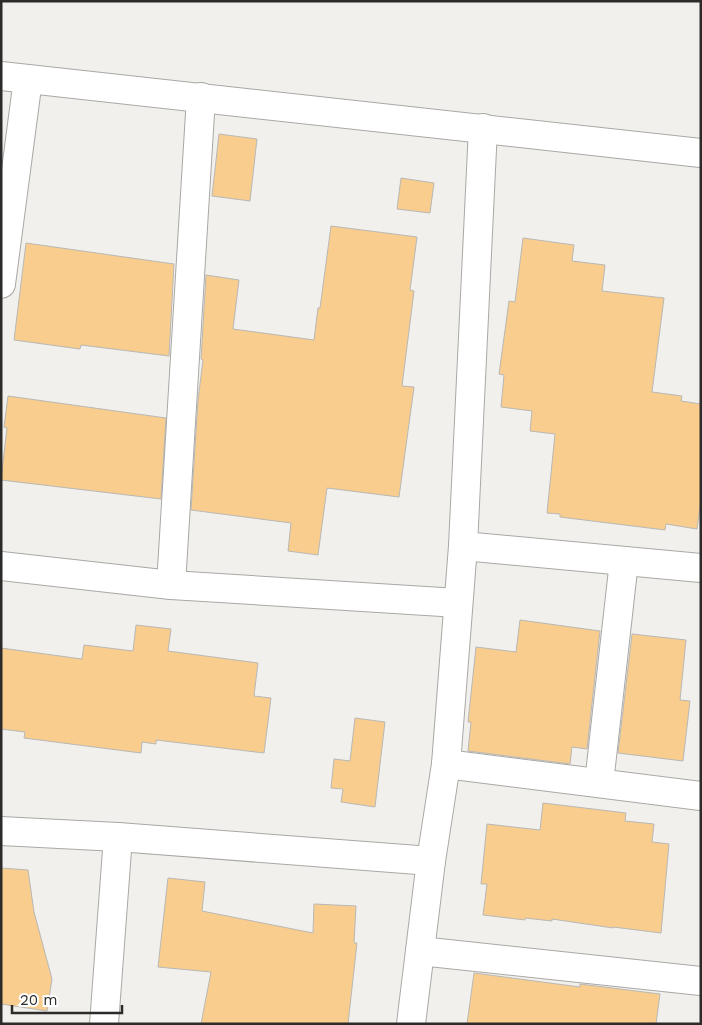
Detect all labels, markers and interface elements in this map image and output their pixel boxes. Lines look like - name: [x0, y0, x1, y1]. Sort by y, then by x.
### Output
- scale bar: [12, 982, 122, 1014]
- text: 20 m: [20, 991, 58, 1009]

